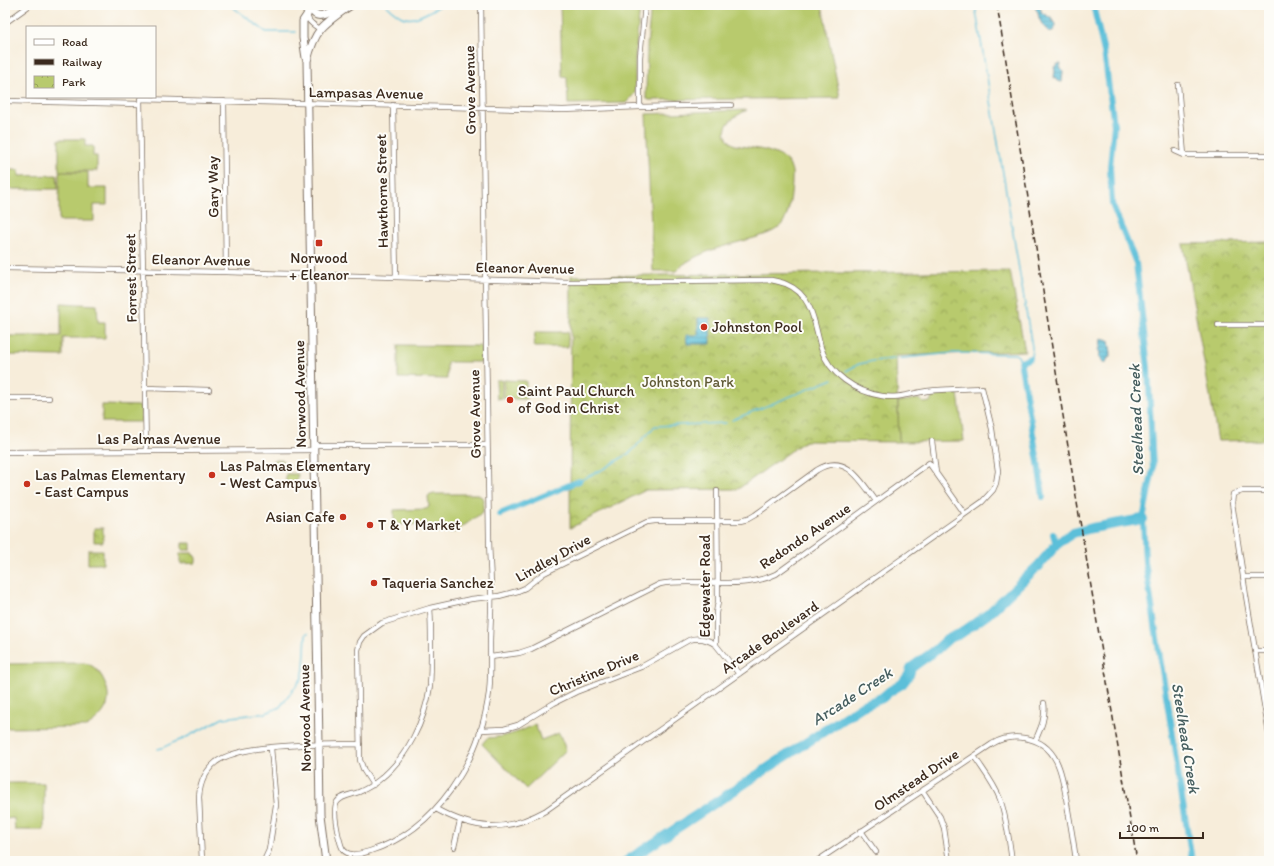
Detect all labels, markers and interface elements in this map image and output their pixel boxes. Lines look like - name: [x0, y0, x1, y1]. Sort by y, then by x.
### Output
- legend: [26, 26, 156, 98]
- text: Road: [62, 35, 88, 49]
- street label: Grove Avenue: [460, 45, 480, 135]
- text: Railway: [62, 55, 102, 69]
- text: Park: [62, 75, 86, 89]
- street label: Lampasas Avenue: [308, 83, 424, 103]
- street label: Hawthorne Street: [372, 133, 392, 248]
- street label: Gary Way: [203, 156, 223, 218]
- street label: Forrest Street: [121, 233, 141, 323]
- marker: Norwood + Eleanor: [314, 238, 324, 248]
- place label: Norwood + Eleanor: [289, 249, 349, 284]
- street label: Eleanor Avenue: [151, 250, 251, 270]
- street label: Eleanor Avenue: [475, 258, 575, 278]
- place label: Johnston Pool: [712, 318, 803, 336]
- marker: Johnston Pool: [699, 322, 709, 332]
- street label: Norwood Avenue: [290, 340, 310, 448]
- water label: Steelhead Creek: [1125, 363, 1147, 476]
- street label: Grove Avenue: [465, 369, 485, 459]
- park label: Johnston Park: [642, 373, 734, 391]
- place label: Saint Paul Church of God in Christ: [518, 382, 634, 417]
- marker: Saint Paul Church of God in Christ: [505, 395, 515, 405]
- street label: Las Palmas Avenue: [97, 430, 221, 448]
- place label: Las Palmas Elementary - West Campus: [220, 457, 370, 492]
- place label: Las Palmas Elementary - East Campus: [35, 466, 185, 501]
- marker: Las Palmas Elementary - West Campus: [207, 470, 217, 480]
- marker: Las Palmas Elementary - East Campus: [22, 479, 32, 489]
- street label: Redondo Avenue: [756, 499, 854, 573]
- place label: Asian Cafe: [266, 508, 335, 526]
- marker: Asian Cafe: [338, 512, 348, 522]
- place label: T & Y Market: [378, 516, 461, 534]
- marker: T & Y Market: [365, 520, 375, 530]
- street label: Lindley Drive: [512, 530, 594, 586]
- street label: Edgewater Road: [696, 534, 714, 638]
- place label: Taqueria Sanchez: [382, 574, 494, 592]
- marker: Taqueria Sanchez: [369, 578, 379, 588]
- street label: Arcade Boulevard: [718, 596, 823, 677]
- street label: Christine Drive: [546, 646, 642, 700]
- water label: Arcade Creek: [808, 662, 896, 729]
- street label: Norwood Avenue: [295, 664, 315, 772]
- water label: Steelhead Creek: [1168, 681, 1204, 795]
- street label: Olmstead Drive: [870, 745, 962, 815]
- scale bar: [1120, 814, 1203, 840]
- text: 100 m: [1126, 821, 1159, 835]

